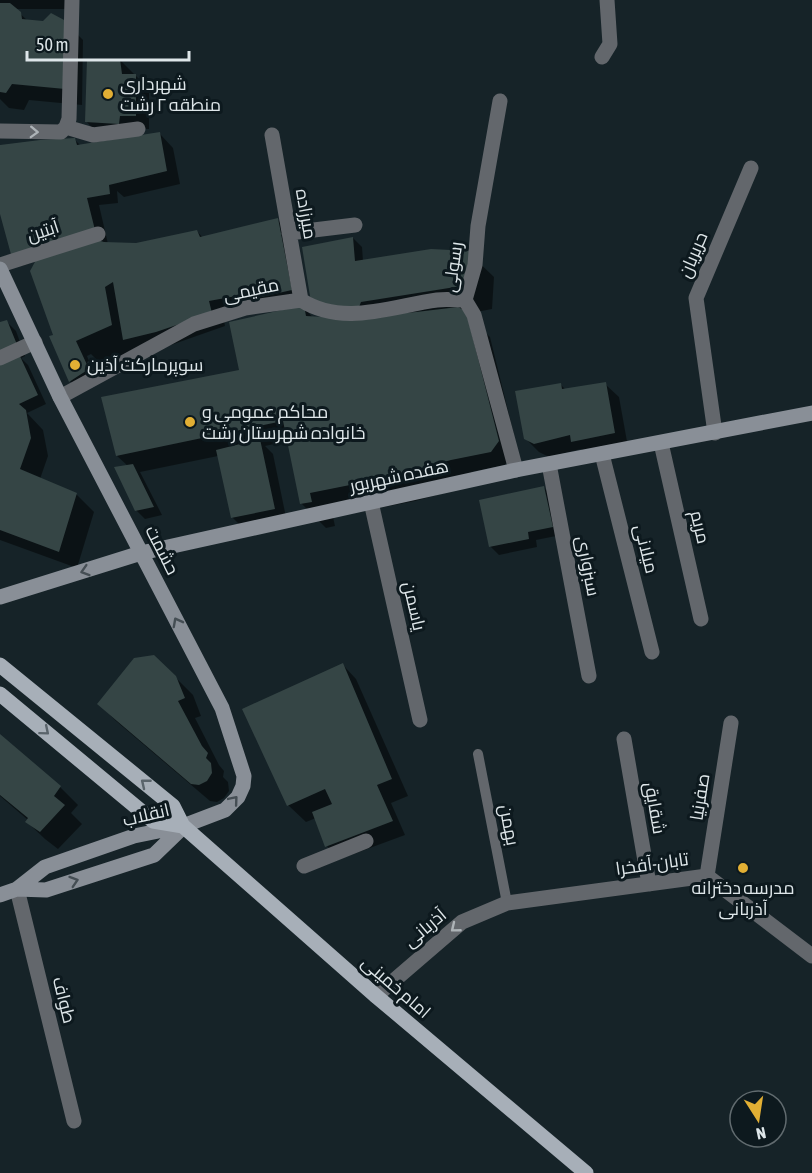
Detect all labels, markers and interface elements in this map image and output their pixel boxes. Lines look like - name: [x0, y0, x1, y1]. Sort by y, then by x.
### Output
- scale bar: [27, 24, 189, 62]
- text: 50 m: [36, 34, 68, 55]
- place label: شهرداری منطقه ۲ رشت: [120, 73, 221, 116]
- marker: شهرداری منطقه ۲ رشت: [101, 87, 115, 101]
- one-way arrow: [30, 125, 39, 138]
- street label: میرزاده: [291, 187, 321, 241]
- street label: آبتین: [24, 215, 62, 247]
- street label: حریریان: [674, 229, 712, 281]
- street label: رسولی: [439, 240, 467, 294]
- street label: مقیمی: [221, 273, 281, 307]
- place label: سوپرمارکت آذین: [87, 354, 203, 377]
- marker: سوپرمارکت آذین: [68, 358, 82, 372]
- place label: محاکم عمومی و خانواده شهرستان رشت: [202, 401, 365, 444]
- marker: محاکم عمومی و خانواده شهرستان رشت: [183, 415, 197, 429]
- street label: هفده شهریور: [347, 455, 450, 497]
- street label: مریم: [685, 508, 715, 546]
- street label: حشمت: [141, 522, 184, 578]
- street label: میلانی: [629, 522, 663, 576]
- street label: سبزواری: [571, 534, 605, 598]
- one-way arrow: [80, 564, 91, 576]
- street label: یاسمن: [398, 579, 430, 633]
- one-way arrow: [173, 618, 184, 629]
- one-way arrow: [38, 724, 49, 735]
- street label: صفرنیا: [685, 772, 715, 822]
- one-way arrow: [141, 780, 152, 791]
- street label: شقایق: [639, 780, 670, 836]
- one-way arrow: [226, 796, 237, 807]
- street label: انقلاب: [120, 799, 171, 830]
- street label: بهمن: [494, 803, 524, 847]
- street label: تابان-آفخرا: [614, 848, 690, 880]
- marker: مدرسه دخترانه آذربانی: [736, 861, 750, 875]
- one-way arrow: [68, 876, 78, 888]
- place label: مدرسه دخترانه آذربانی: [691, 877, 795, 920]
- street label: آذربانی: [399, 904, 451, 952]
- one-way arrow: [451, 921, 462, 932]
- street label: امام خمینی: [356, 951, 435, 1024]
- street label: طواف: [48, 974, 80, 1026]
- north arrow: [728, 1089, 788, 1149]
- text: N: [755, 1124, 768, 1143]

